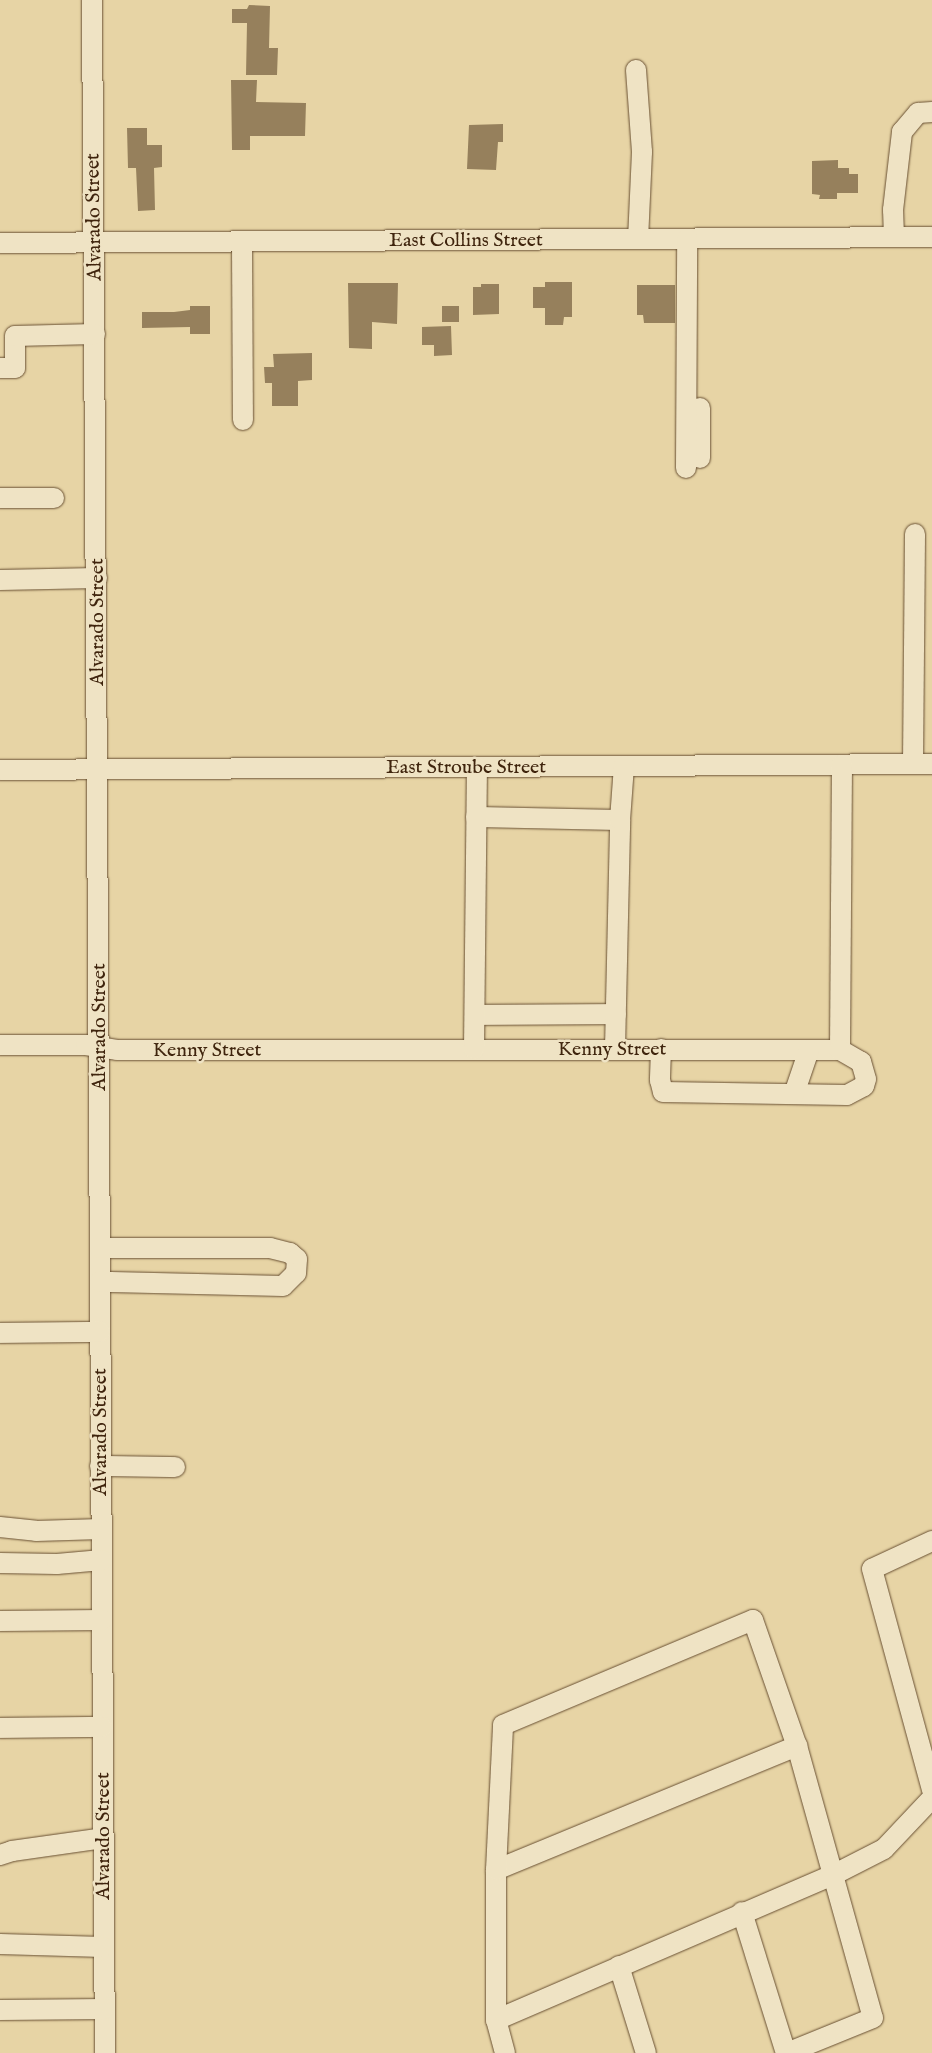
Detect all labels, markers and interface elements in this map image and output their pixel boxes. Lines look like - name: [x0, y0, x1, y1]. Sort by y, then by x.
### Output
- street label: Alvarado Street: [81, 153, 107, 281]
- street label: East Collins Street: [389, 228, 543, 252]
- street label: Alvarado Street: [85, 558, 109, 686]
- street label: East Stroube Street: [386, 755, 546, 779]
- street label: Alvarado Street: [87, 963, 111, 1091]
- street label: Kenny Street: [558, 1037, 666, 1061]
- street label: Kenny Street: [153, 1038, 261, 1062]
- street label: Alvarado Street: [88, 1368, 112, 1496]
- street label: Alvarado Street: [91, 1772, 115, 1900]

